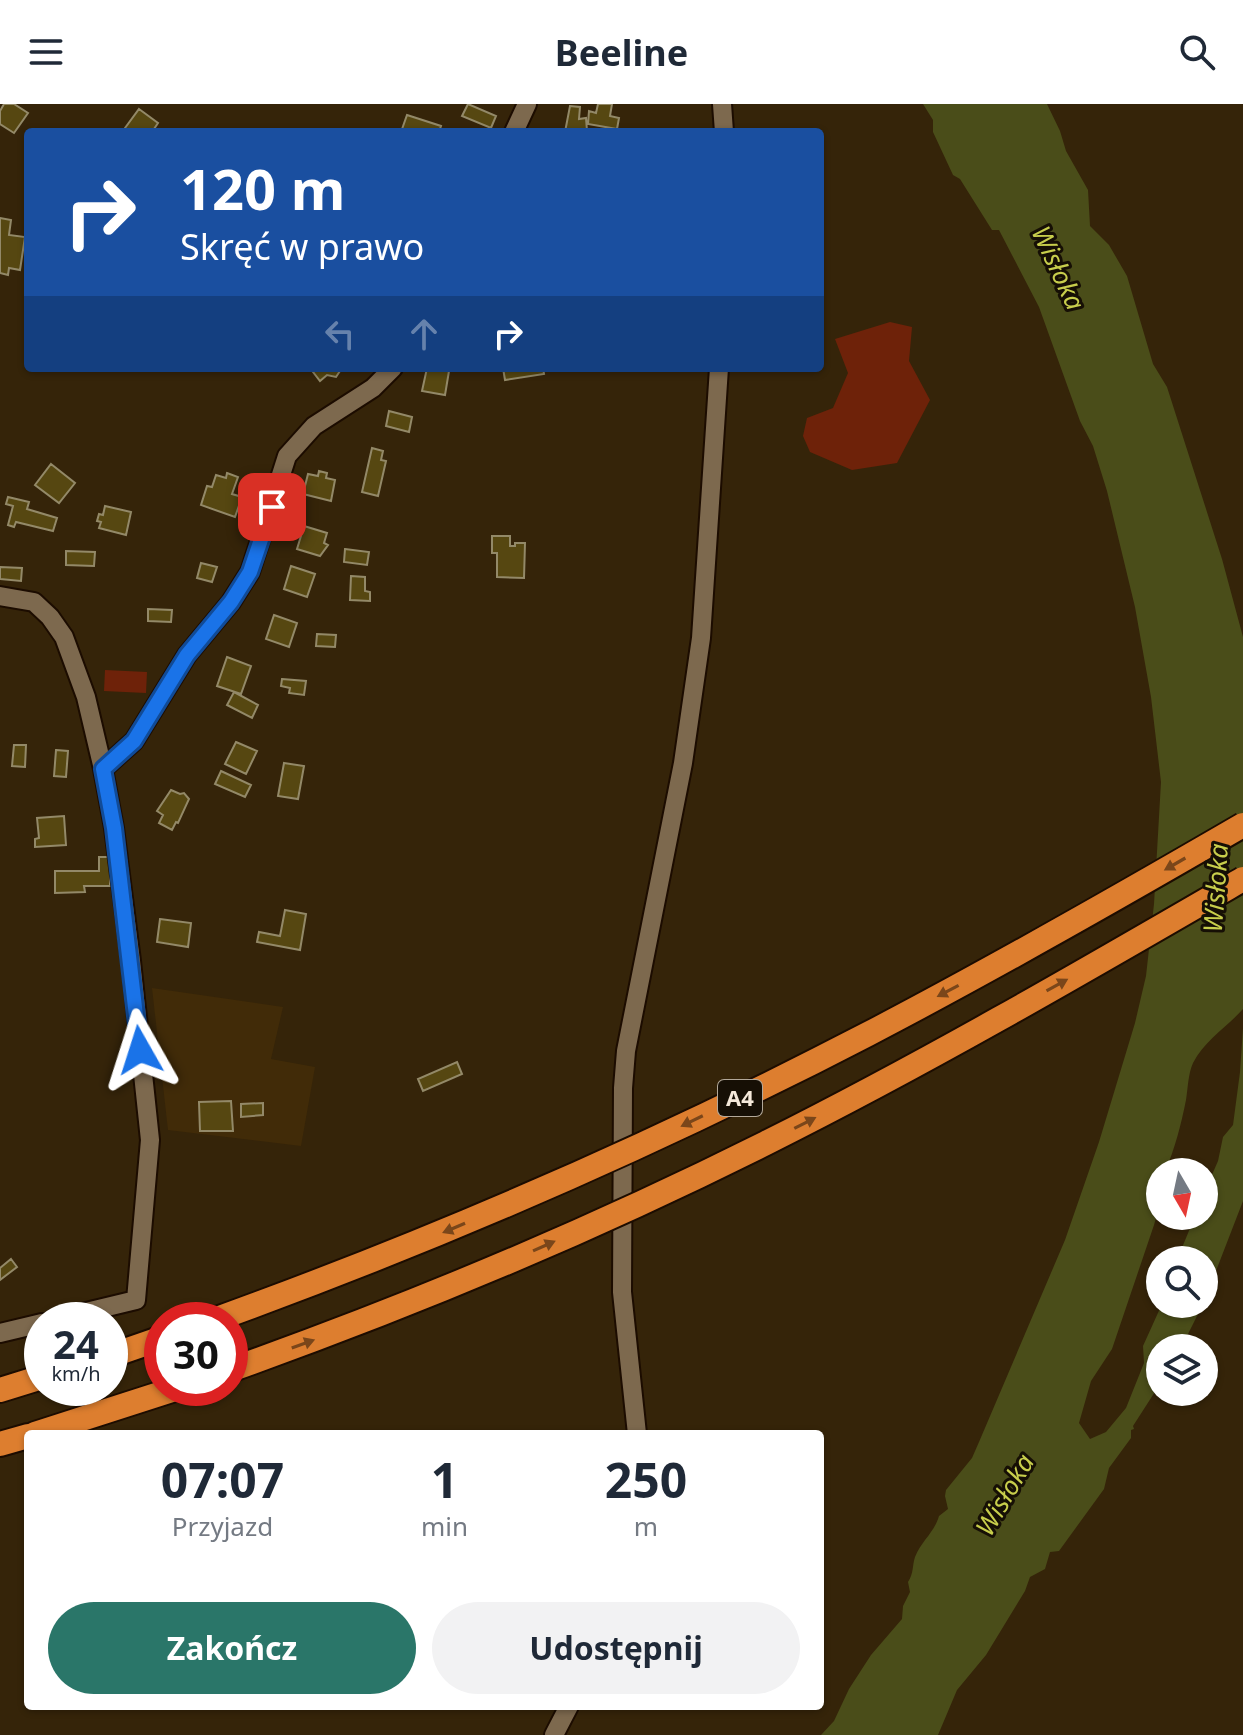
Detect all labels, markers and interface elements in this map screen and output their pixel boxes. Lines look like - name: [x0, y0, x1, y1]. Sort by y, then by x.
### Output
- text: Beeline: [555, 28, 688, 77]
- icon: menu: [24, 30, 68, 74]
- icon: search: [1175, 30, 1219, 74]
- text: 120 m: [180, 150, 345, 226]
- icon: right: [48, 160, 152, 264]
- water label: Wisłoka: [1024, 220, 1094, 316]
- text: Skręć w prawo: [180, 222, 424, 271]
- icon: left: [318, 312, 362, 356]
- icon: ahead: [402, 312, 446, 356]
- icon: right: [486, 312, 530, 356]
- pin: [238, 473, 306, 541]
- icon: arrive: [250, 485, 294, 529]
- water label: Wisłoka: [1194, 842, 1236, 934]
- one-way arrow: [1164, 857, 1187, 871]
- one-way arrow: [1046, 978, 1069, 992]
- one-way arrow: [937, 984, 960, 998]
- position arrow: [98, 1008, 182, 1092]
- road number: A4: [718, 1080, 762, 1116]
- one-way arrow: [680, 1114, 703, 1128]
- one-way arrow: [793, 1116, 816, 1129]
- north arrow: [1146, 1158, 1218, 1230]
- map controls: [1146, 1158, 1218, 1406]
- one-way arrow: [443, 1221, 466, 1234]
- one-way arrow: [533, 1240, 556, 1253]
- button: search: [1146, 1246, 1218, 1318]
- speed limit sign: 30: [144, 1302, 248, 1406]
- text: 24: [53, 1316, 99, 1371]
- button: layers: [1146, 1334, 1218, 1406]
- one-way arrow: [292, 1337, 316, 1349]
- text: km/h: [51, 1360, 101, 1387]
- text: 07:07: [161, 1447, 284, 1512]
- text: 1: [431, 1447, 458, 1512]
- text: 250: [605, 1447, 687, 1512]
- water label: Wisłoka: [966, 1447, 1042, 1542]
- text: Przyjazd: [172, 1508, 273, 1544]
- text: min: [421, 1508, 468, 1544]
- text: m: [634, 1508, 658, 1544]
- button: Zakończ: [48, 1602, 416, 1694]
- button: Udostępnij: [432, 1602, 800, 1694]

